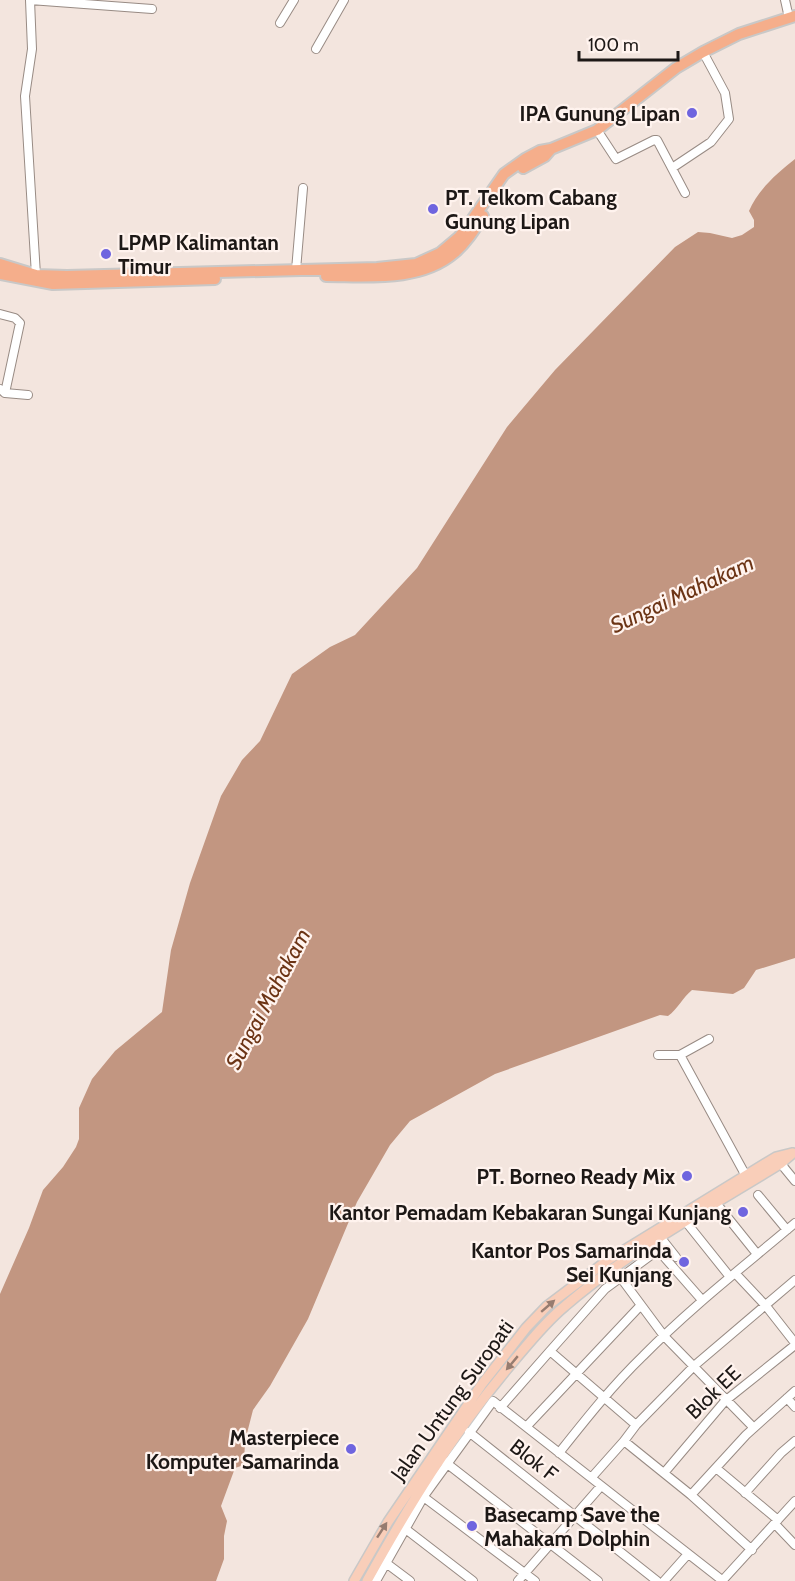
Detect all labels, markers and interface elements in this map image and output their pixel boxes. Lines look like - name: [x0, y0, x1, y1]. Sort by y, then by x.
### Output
- scale bar: [579, 24, 678, 62]
- text: 100 m: [588, 34, 639, 56]
- place label: IPA Gunung Lipan: [520, 101, 680, 126]
- marker: IPA Gunung Lipan: [685, 106, 699, 120]
- place label: PT. Telkom Cabang Gunung Lipan: [445, 185, 617, 234]
- marker: PT. Telkom Cabang Gunung Lipan: [426, 202, 440, 216]
- place label: LPMP Kalimantan Timur: [118, 230, 279, 279]
- marker: LPMP Kalimantan Timur: [99, 247, 113, 261]
- water label: Sungai Mahakam: [606, 549, 758, 639]
- water label: Sungai Mahakam: [220, 924, 316, 1074]
- place label: PT. Borneo Ready Mix: [476, 1164, 676, 1189]
- marker: PT. Borneo Ready Mix: [680, 1169, 694, 1183]
- place label: Kantor Pemadam Kebakaran Sungai Kunjang: [329, 1200, 731, 1225]
- marker: Kantor Pemadam Kebakaran Sungai Kunjang: [736, 1205, 750, 1219]
- place label: Kantor Pos Samarinda Sei Kunjang: [471, 1238, 673, 1287]
- marker: Kantor Pos Samarinda Sei Kunjang: [677, 1255, 691, 1269]
- one-way arrow: [540, 1300, 555, 1313]
- street label: Jalan Untung Suropati: [385, 1315, 519, 1486]
- one-way arrow: [505, 1355, 518, 1371]
- street label: Blok EE: [680, 1360, 746, 1424]
- place label: Masterpiece Komputer Samarinda: [146, 1425, 340, 1474]
- street label: Blok F: [505, 1434, 563, 1486]
- marker: Masterpiece Komputer Samarinda: [344, 1442, 358, 1456]
- place label: Basecamp Save the Mahakam Dolphin: [484, 1502, 660, 1551]
- marker: Basecamp Save the Mahakam Dolphin: [465, 1519, 479, 1533]
- one-way arrow: [377, 1522, 388, 1538]

